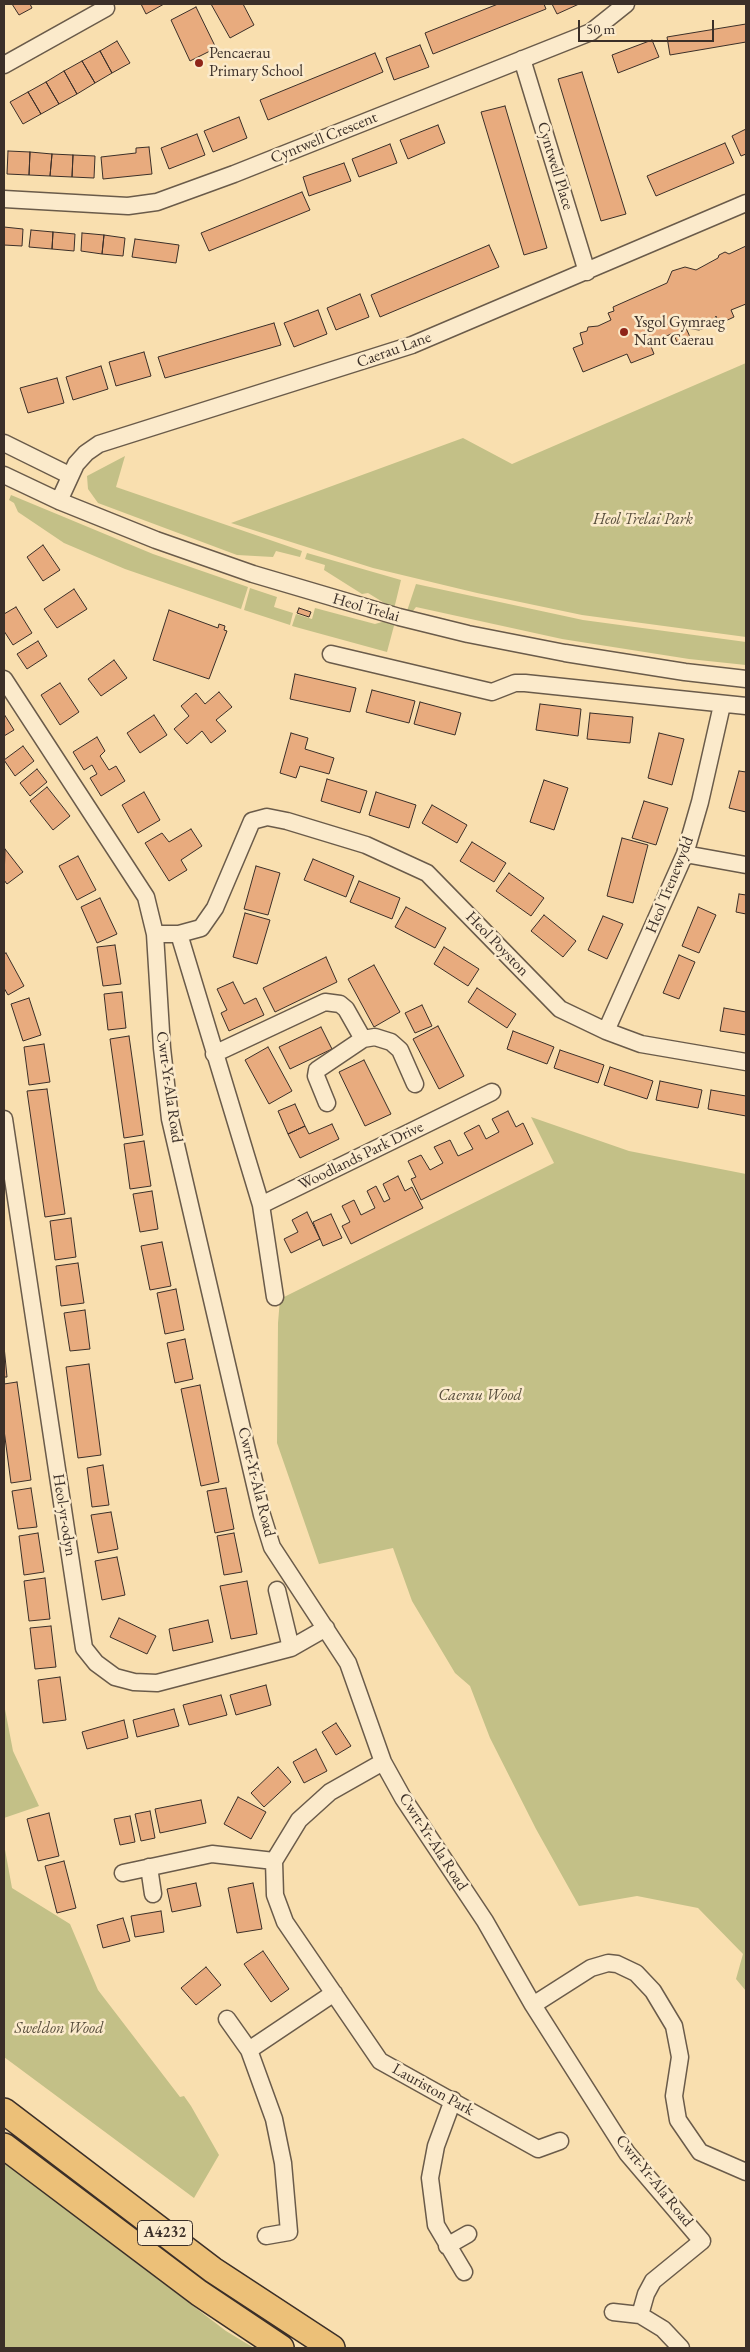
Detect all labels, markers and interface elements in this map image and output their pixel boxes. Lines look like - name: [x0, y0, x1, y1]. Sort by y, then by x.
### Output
- scale bar: [580, 10, 716, 42]
- text: 50 m: [586, 19, 615, 38]
- place label: Pencaerau Primary School: [209, 44, 303, 82]
- marker: Pencaerau Primary School: [193, 57, 205, 69]
- street label: Cyntwell Crescent: [268, 108, 380, 168]
- street label: Cyntwell Place: [533, 120, 577, 212]
- place label: Ysgol Gymraeg Nant Caerau: [634, 313, 725, 351]
- marker: Ysgol Gymraeg Nant Caerau: [618, 326, 630, 338]
- street label: Caerau Lane: [354, 328, 434, 372]
- park label: Heol Trelai Park: [593, 510, 693, 530]
- street label: Heol Trelai: [330, 589, 402, 627]
- street label: Heol Trenewydd: [642, 834, 698, 936]
- street label: Heol Poyston: [461, 908, 533, 980]
- street label: Cwrt-Yr-Ala Road: [152, 1030, 186, 1144]
- street label: Woodlands Park Drive: [295, 1117, 427, 1195]
- park label: Caerau Wood: [438, 1386, 522, 1406]
- street label: Cwrt-Yr-Ala Road: [233, 1425, 279, 1539]
- street label: Heol-yr-odyn: [48, 1472, 80, 1558]
- street label: Cwrt-Yr-Ala Road: [394, 1790, 472, 1894]
- park label: Sweldon Wood: [15, 2019, 103, 2039]
- street label: Lauriston Park: [389, 2060, 477, 2120]
- street label: Cwrt-Yr-Ala Road: [611, 2131, 697, 2231]
- road number: A4232: [138, 2220, 192, 2246]

